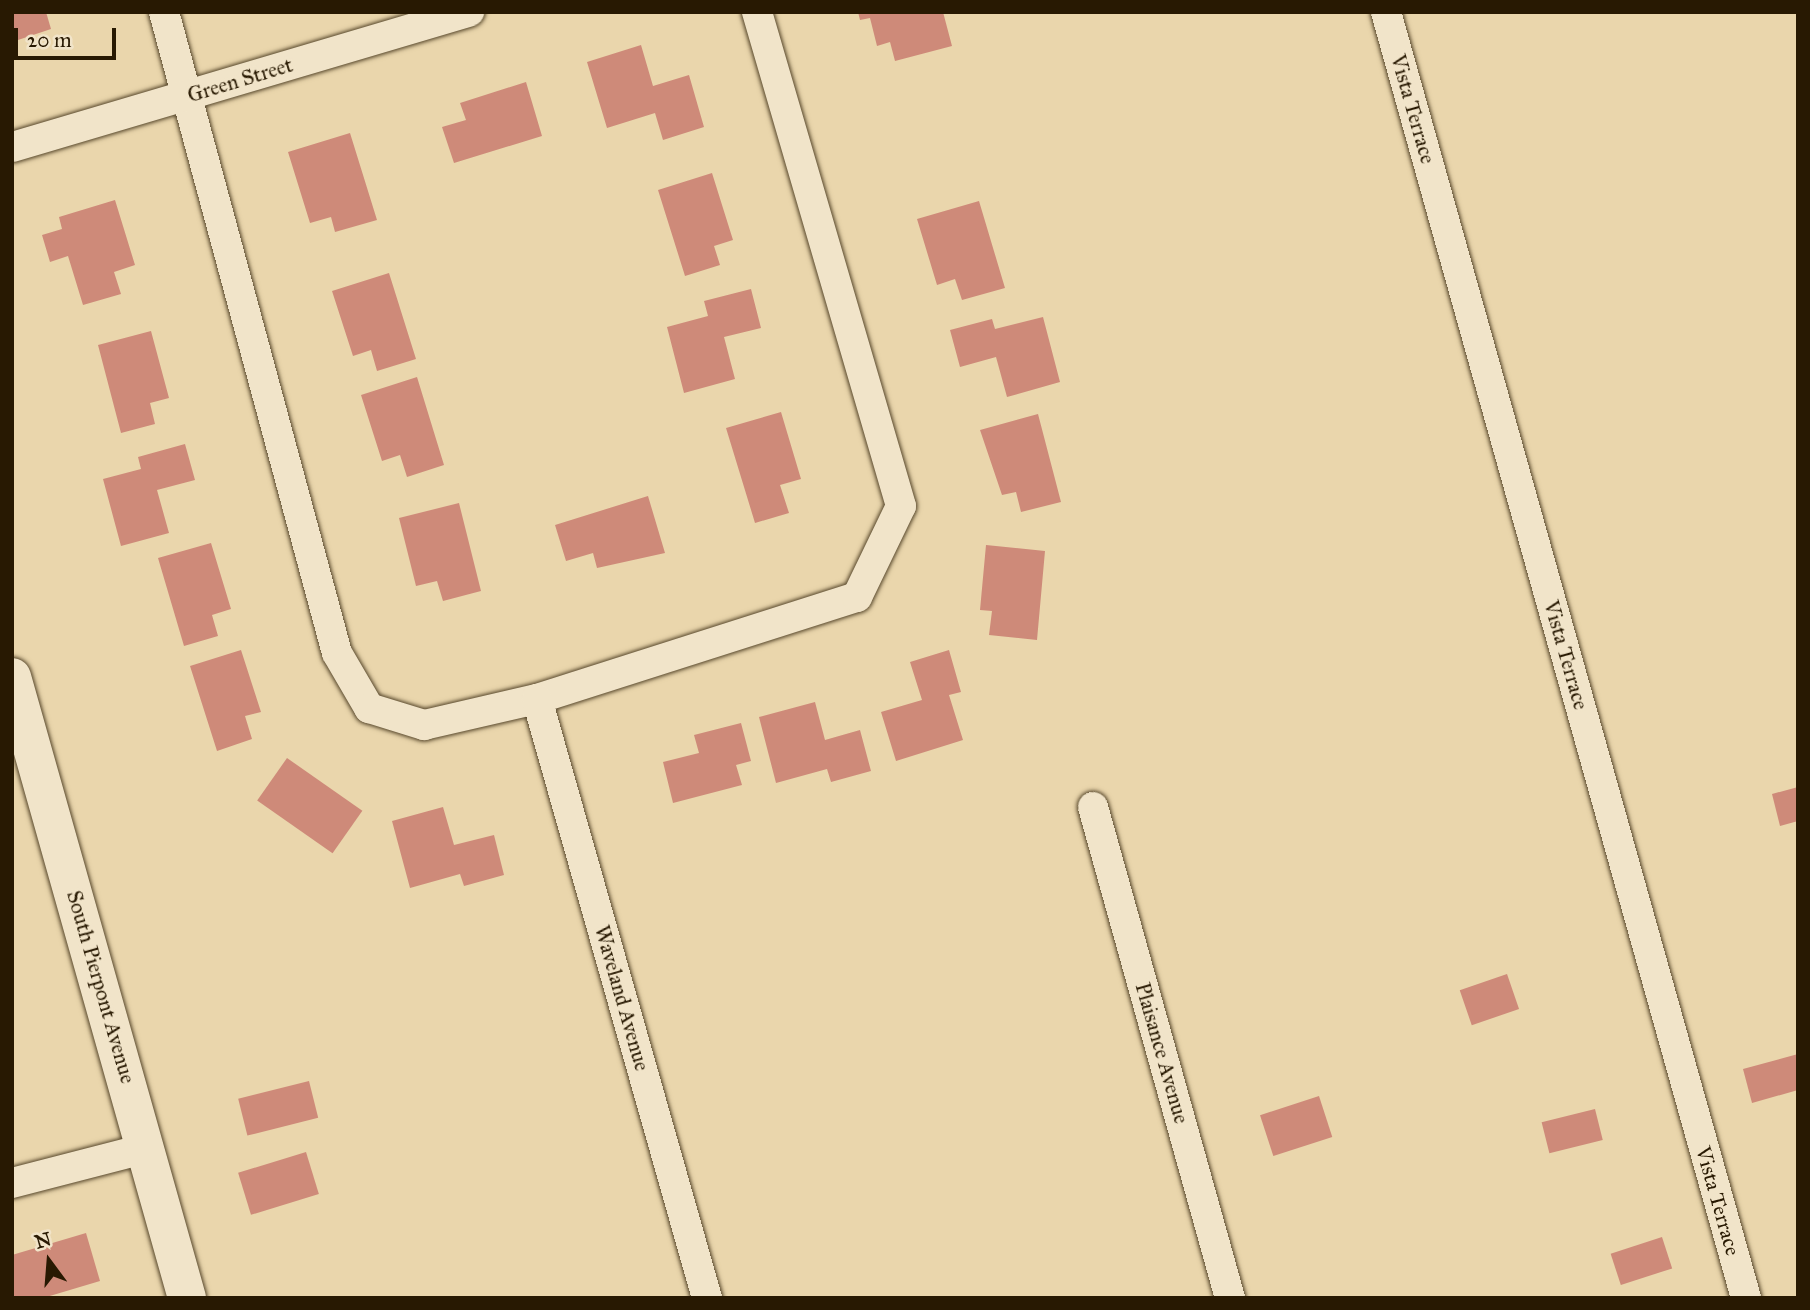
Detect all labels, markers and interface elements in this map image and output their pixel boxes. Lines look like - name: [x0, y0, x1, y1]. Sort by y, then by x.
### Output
- scale bar: [18, 14, 119, 58]
- text: 20 m: [27, 27, 72, 53]
- street label: Vista Terrace: [1385, 51, 1441, 167]
- street label: Green Street: [184, 52, 296, 108]
- street label: Vista Terrace: [1538, 597, 1594, 713]
- street label: South Pierpont Avenue: [61, 888, 141, 1086]
- street label: Waveland Avenue: [589, 922, 655, 1074]
- street label: Plaisance Avenue: [1130, 980, 1194, 1126]
- street label: Vista Terrace: [1690, 1143, 1746, 1259]
- north arrow: [14, 1226, 84, 1296]
- text: N: [32, 1227, 54, 1254]

